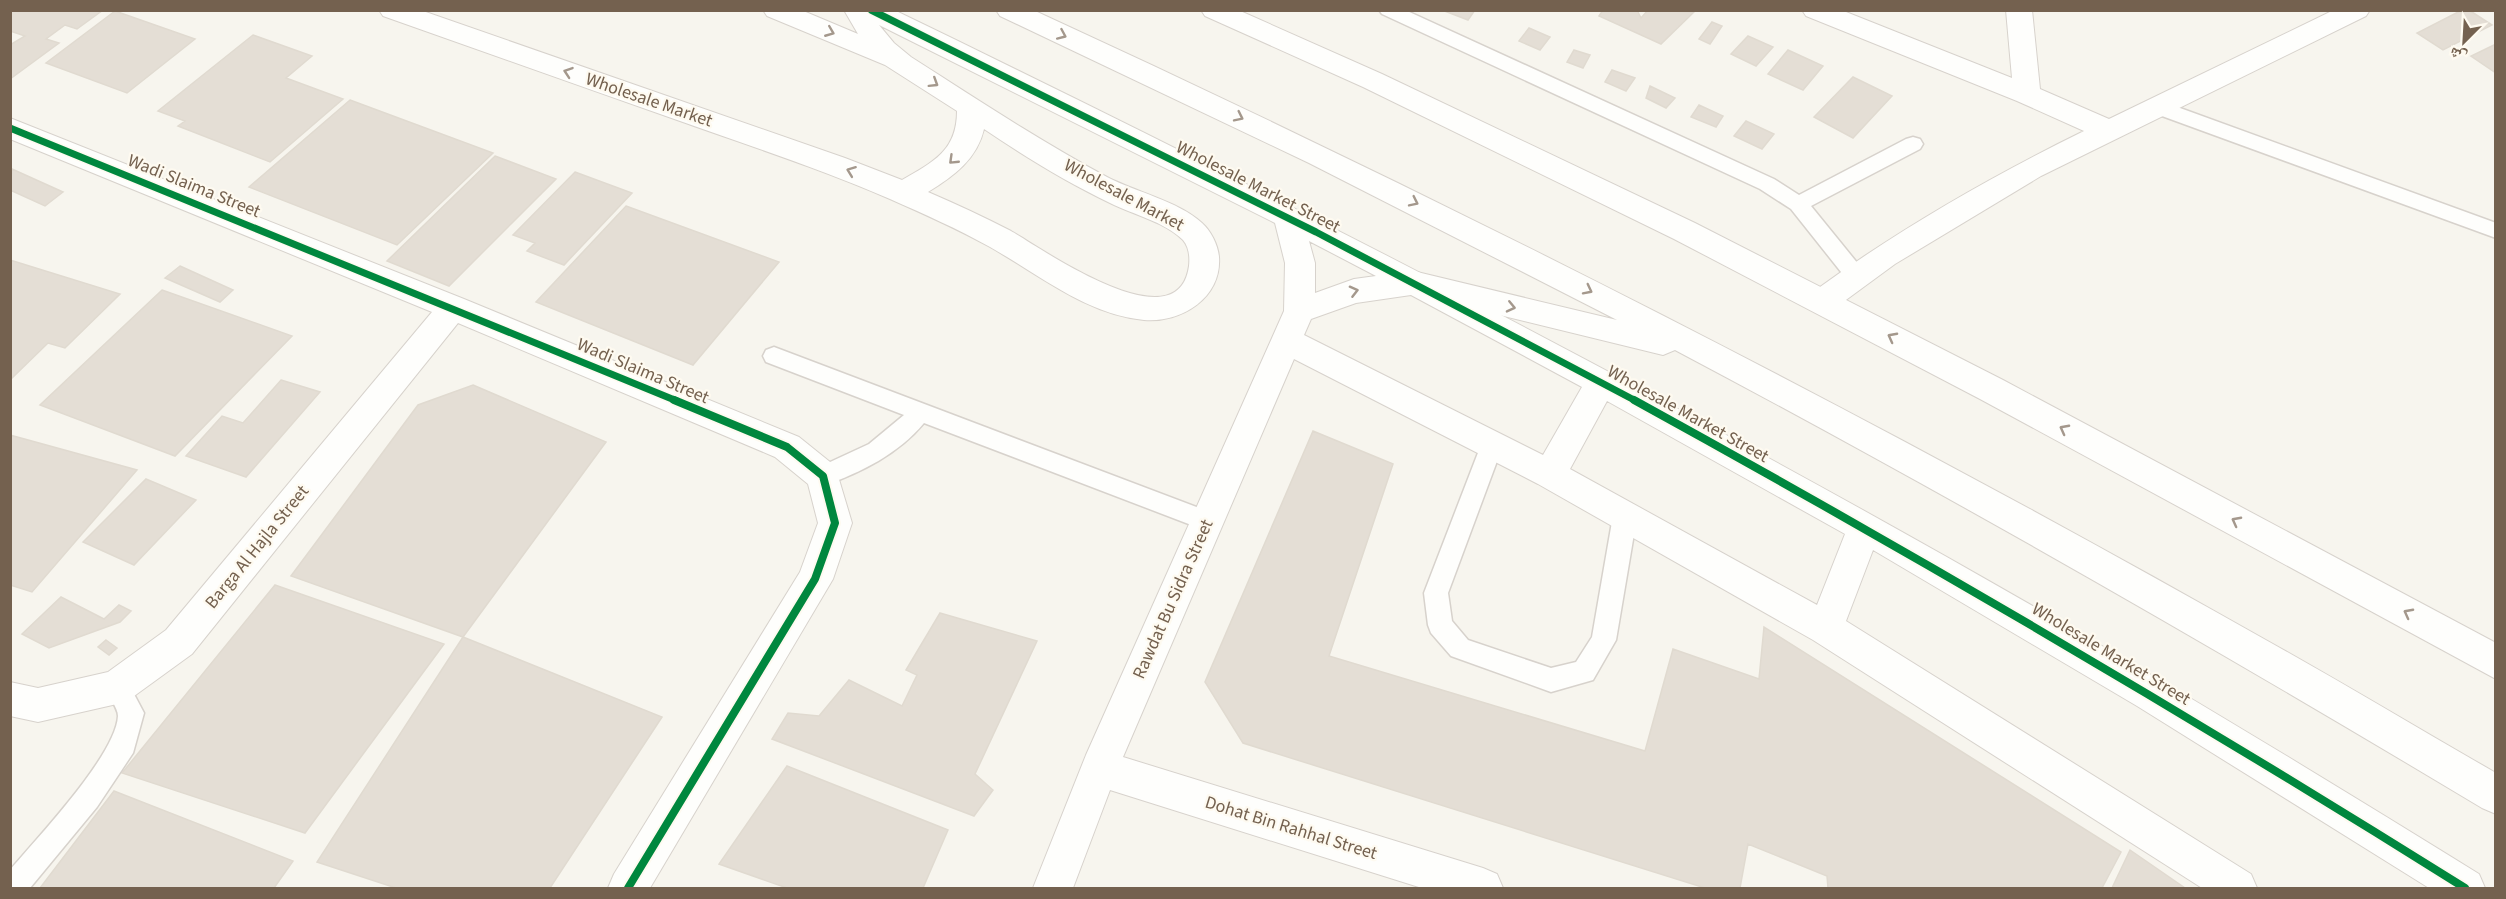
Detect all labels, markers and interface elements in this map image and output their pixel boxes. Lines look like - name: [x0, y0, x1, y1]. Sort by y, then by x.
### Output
- north arrow: [2434, 12, 2494, 72]
- one-way arrow: [824, 25, 835, 37]
- one-way arrow: [1055, 27, 1066, 39]
- text: ش: [2446, 41, 2471, 68]
- one-way arrow: [563, 66, 574, 79]
- street label: Wholesale Market: [582, 67, 716, 133]
- one-way arrow: [928, 76, 938, 88]
- one-way arrow: [1232, 109, 1243, 121]
- street label: Wholesale Market Street: [1171, 135, 1345, 239]
- street label: Wadi Slaima Street: [124, 148, 264, 224]
- one-way arrow: [950, 153, 960, 164]
- street label: Wholesale Market: [1060, 153, 1188, 237]
- one-way arrow: [846, 166, 857, 178]
- one-way arrow: [1408, 194, 1419, 206]
- one-way arrow: [1582, 283, 1593, 295]
- one-way arrow: [1349, 286, 1359, 299]
- one-way arrow: [1506, 299, 1516, 312]
- street label: Wadi Slaima Street: [573, 332, 713, 410]
- one-way arrow: [1888, 332, 1899, 344]
- street label: Wholesale Market Street: [1603, 359, 1773, 469]
- one-way arrow: [2060, 425, 2070, 436]
- street label: Barga Al Hajla Street: [199, 480, 315, 614]
- street label: Rawdat Bu Sidra Street: [1127, 515, 1219, 683]
- one-way arrow: [2232, 517, 2242, 528]
- street label: Wholesale Market Street: [2027, 597, 2195, 711]
- one-way arrow: [2404, 609, 2414, 620]
- street label: Dohat Bin Rahhal Street: [1202, 790, 1380, 866]

